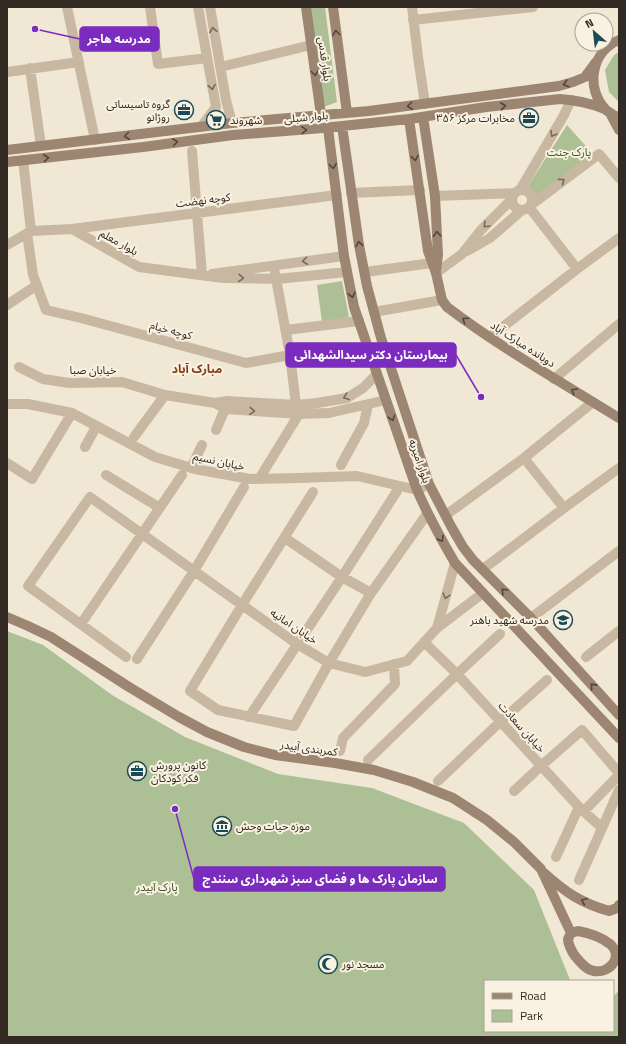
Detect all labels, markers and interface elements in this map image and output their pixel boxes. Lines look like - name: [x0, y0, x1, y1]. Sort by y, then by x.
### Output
- north arrow: [574, 12, 614, 52]
- text: N: [582, 14, 596, 32]
- callout: مدرسه هاجر: [80, 27, 159, 51]
- one-way arrow: [210, 27, 218, 33]
- text: مدرسه هاجر: [86, 29, 151, 48]
- one-way arrow: [332, 30, 341, 36]
- street label: بلوار قدس: [314, 36, 336, 82]
- one-way arrow: [310, 70, 319, 76]
- one-way arrow: [563, 79, 570, 88]
- one-way arrow: [207, 84, 216, 90]
- place label: گروه تاسیساتی روژانو: [106, 96, 170, 125]
- office icon: گروه تاسیساتی روژانو: [173, 99, 195, 121]
- one-way arrow: [407, 101, 413, 110]
- one-way arrow: [500, 101, 506, 110]
- street label: بلوار شبلی: [283, 107, 329, 127]
- office icon: مخابرات مرکز ۳۵۶: [518, 107, 540, 129]
- supermarket icon: شهروند: [205, 109, 227, 131]
- place label: مخابرات مرکز ۳۵۶: [436, 110, 515, 126]
- place label: شهروند: [230, 112, 263, 128]
- one-way arrow: [301, 125, 307, 134]
- one-way arrow: [550, 130, 557, 137]
- one-way arrow: [124, 131, 130, 140]
- one-way arrow: [172, 138, 178, 147]
- park label: پارک جنت: [547, 144, 591, 160]
- one-way arrow: [43, 153, 49, 162]
- one-way arrow: [410, 155, 419, 161]
- one-way arrow: [328, 163, 337, 170]
- one-way arrow: [557, 179, 564, 186]
- street label: کوچه نهضت: [175, 189, 232, 211]
- one-way arrow: [483, 220, 491, 228]
- street label: بلوار معلم: [96, 225, 141, 260]
- one-way arrow: [432, 231, 441, 237]
- one-way arrow: [356, 241, 364, 247]
- one-way arrow: [302, 256, 309, 265]
- one-way arrow: [238, 274, 244, 283]
- one-way arrow: [347, 292, 355, 298]
- street label: کوچه خیام: [148, 317, 194, 343]
- street label: دوبانده مبارک آباد: [487, 317, 559, 371]
- one-way arrow: [462, 318, 469, 325]
- callout: بیمارستان دکتر سیدالشهدائی: [286, 343, 456, 367]
- text: بیمارستان دکتر سیدالشهدائی: [294, 345, 448, 364]
- district label: مبارک آباد: [172, 359, 222, 378]
- street label: خیابان صبا: [70, 362, 117, 378]
- one-way arrow: [570, 388, 578, 395]
- one-way arrow: [342, 392, 349, 400]
- one-way arrow: [249, 406, 256, 415]
- one-way arrow: [388, 415, 396, 422]
- street label: بلوار امیریه: [405, 437, 435, 485]
- street label: خیابان نسیم: [191, 448, 247, 475]
- one-way arrow: [436, 535, 443, 542]
- one-way arrow: [501, 588, 509, 596]
- one-way arrow: [442, 592, 451, 599]
- street label: خیابان امانیه: [267, 604, 321, 648]
- school or university icon: مدرسه شهید باهنر: [552, 609, 574, 631]
- place label: مدرسه شهید باهنر: [469, 612, 549, 628]
- one-way arrow: [590, 683, 597, 691]
- street label: خیابان سعادت: [495, 698, 550, 756]
- street label: کمربندی آبیدر: [278, 736, 339, 760]
- place label: کانون پرورش فکر کودکان: [151, 757, 207, 786]
- office icon: کانون پرورش فکر کودکان: [126, 760, 148, 782]
- museum icon: موزه حیات وحش: [211, 815, 233, 837]
- place label: موزه حیات وحش: [236, 818, 310, 834]
- callout: سازمان پارک ها و فضای سبز شهرداری سنندج: [194, 867, 445, 891]
- text: سازمان پارک ها و فضای سبز شهرداری سنندج: [202, 869, 438, 888]
- park label: پارک آبیدر: [135, 879, 178, 895]
- one-way arrow: [580, 898, 587, 906]
- mosque icon: مسجد نور: [317, 953, 339, 975]
- place label: مسجد نور: [341, 956, 385, 972]
- legend: [484, 980, 614, 1032]
- text: Road: [520, 986, 546, 1005]
- text: Park: [520, 1006, 543, 1025]

